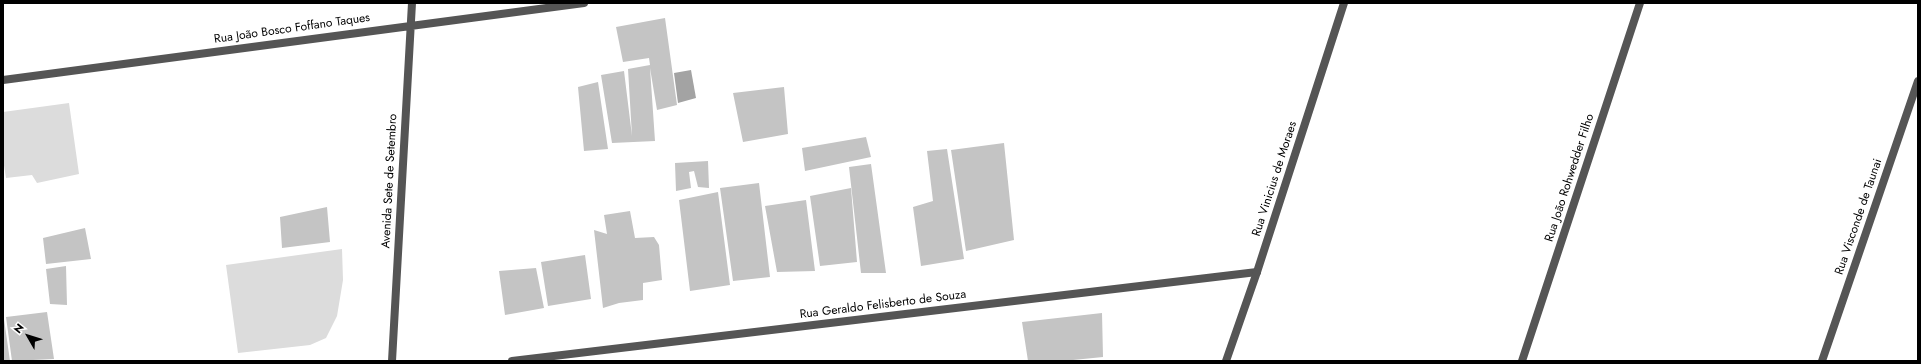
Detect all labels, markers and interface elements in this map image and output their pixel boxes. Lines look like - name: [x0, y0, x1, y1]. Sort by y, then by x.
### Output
- street label: Rua João Bosco Foffano Taques: [213, 11, 371, 47]
- street label: Rua João Rohwedder Filho: [1542, 112, 1598, 244]
- street label: Avenida Sete de Setembro: [379, 113, 401, 249]
- street label: Rua Vinicius de Moraes: [1250, 120, 1300, 238]
- street label: Rua Visconde de Taunai: [1832, 157, 1886, 277]
- street label: Rua Geraldo Felisberto de Souza: [799, 288, 967, 322]
- north arrow: [8, 316, 48, 356]
- text: N: [10, 320, 28, 337]

